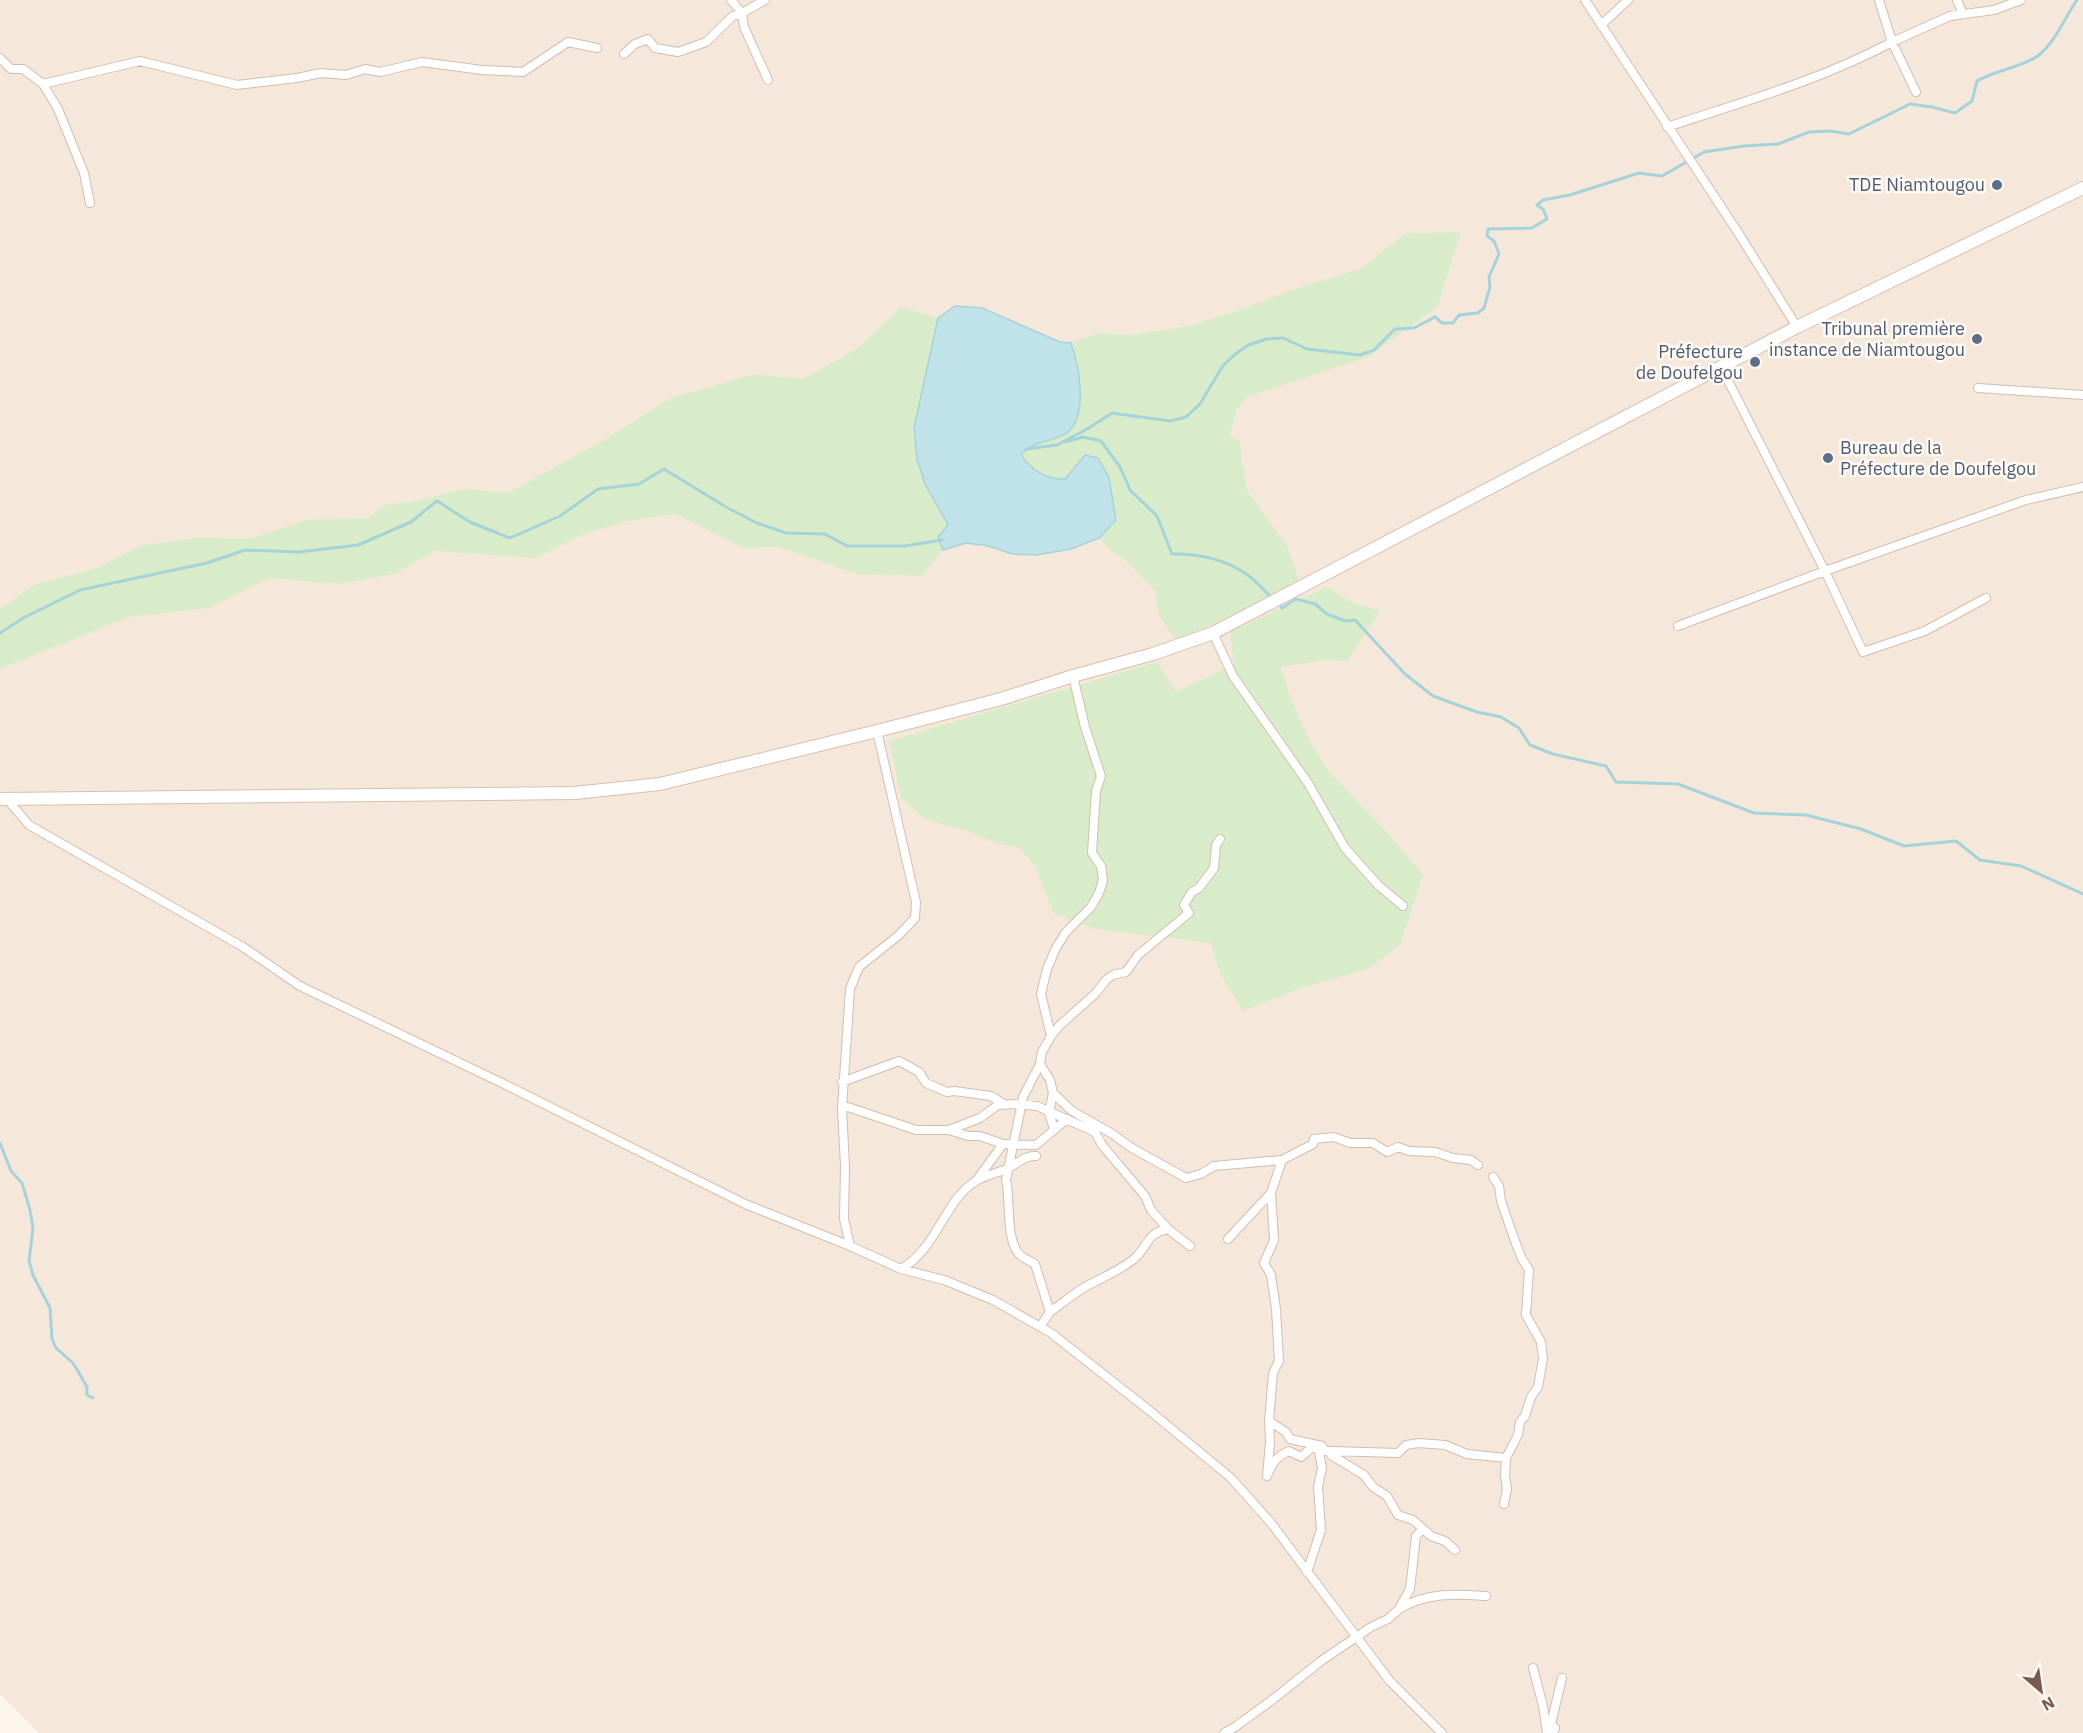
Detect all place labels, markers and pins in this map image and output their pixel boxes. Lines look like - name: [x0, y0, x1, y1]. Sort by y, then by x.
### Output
- place label: TDE Niamtougou: [1849, 173, 1985, 196]
- marker: TDE Niamtougou: [1990, 178, 2004, 192]
- place label: Tribunal première instance de Niamtougou: [1769, 317, 1965, 361]
- marker: Tribunal première instance de Niamtougou: [1970, 332, 1984, 346]
- place label: Préfecture de Doufelgou: [1636, 340, 1743, 384]
- marker: Préfecture de Doufelgou: [1748, 355, 1762, 369]
- place label: Bureau de la Préfecture de Doufelgou: [1840, 436, 2036, 480]
- marker: Bureau de la Préfecture de Doufelgou: [1821, 451, 1835, 465]

